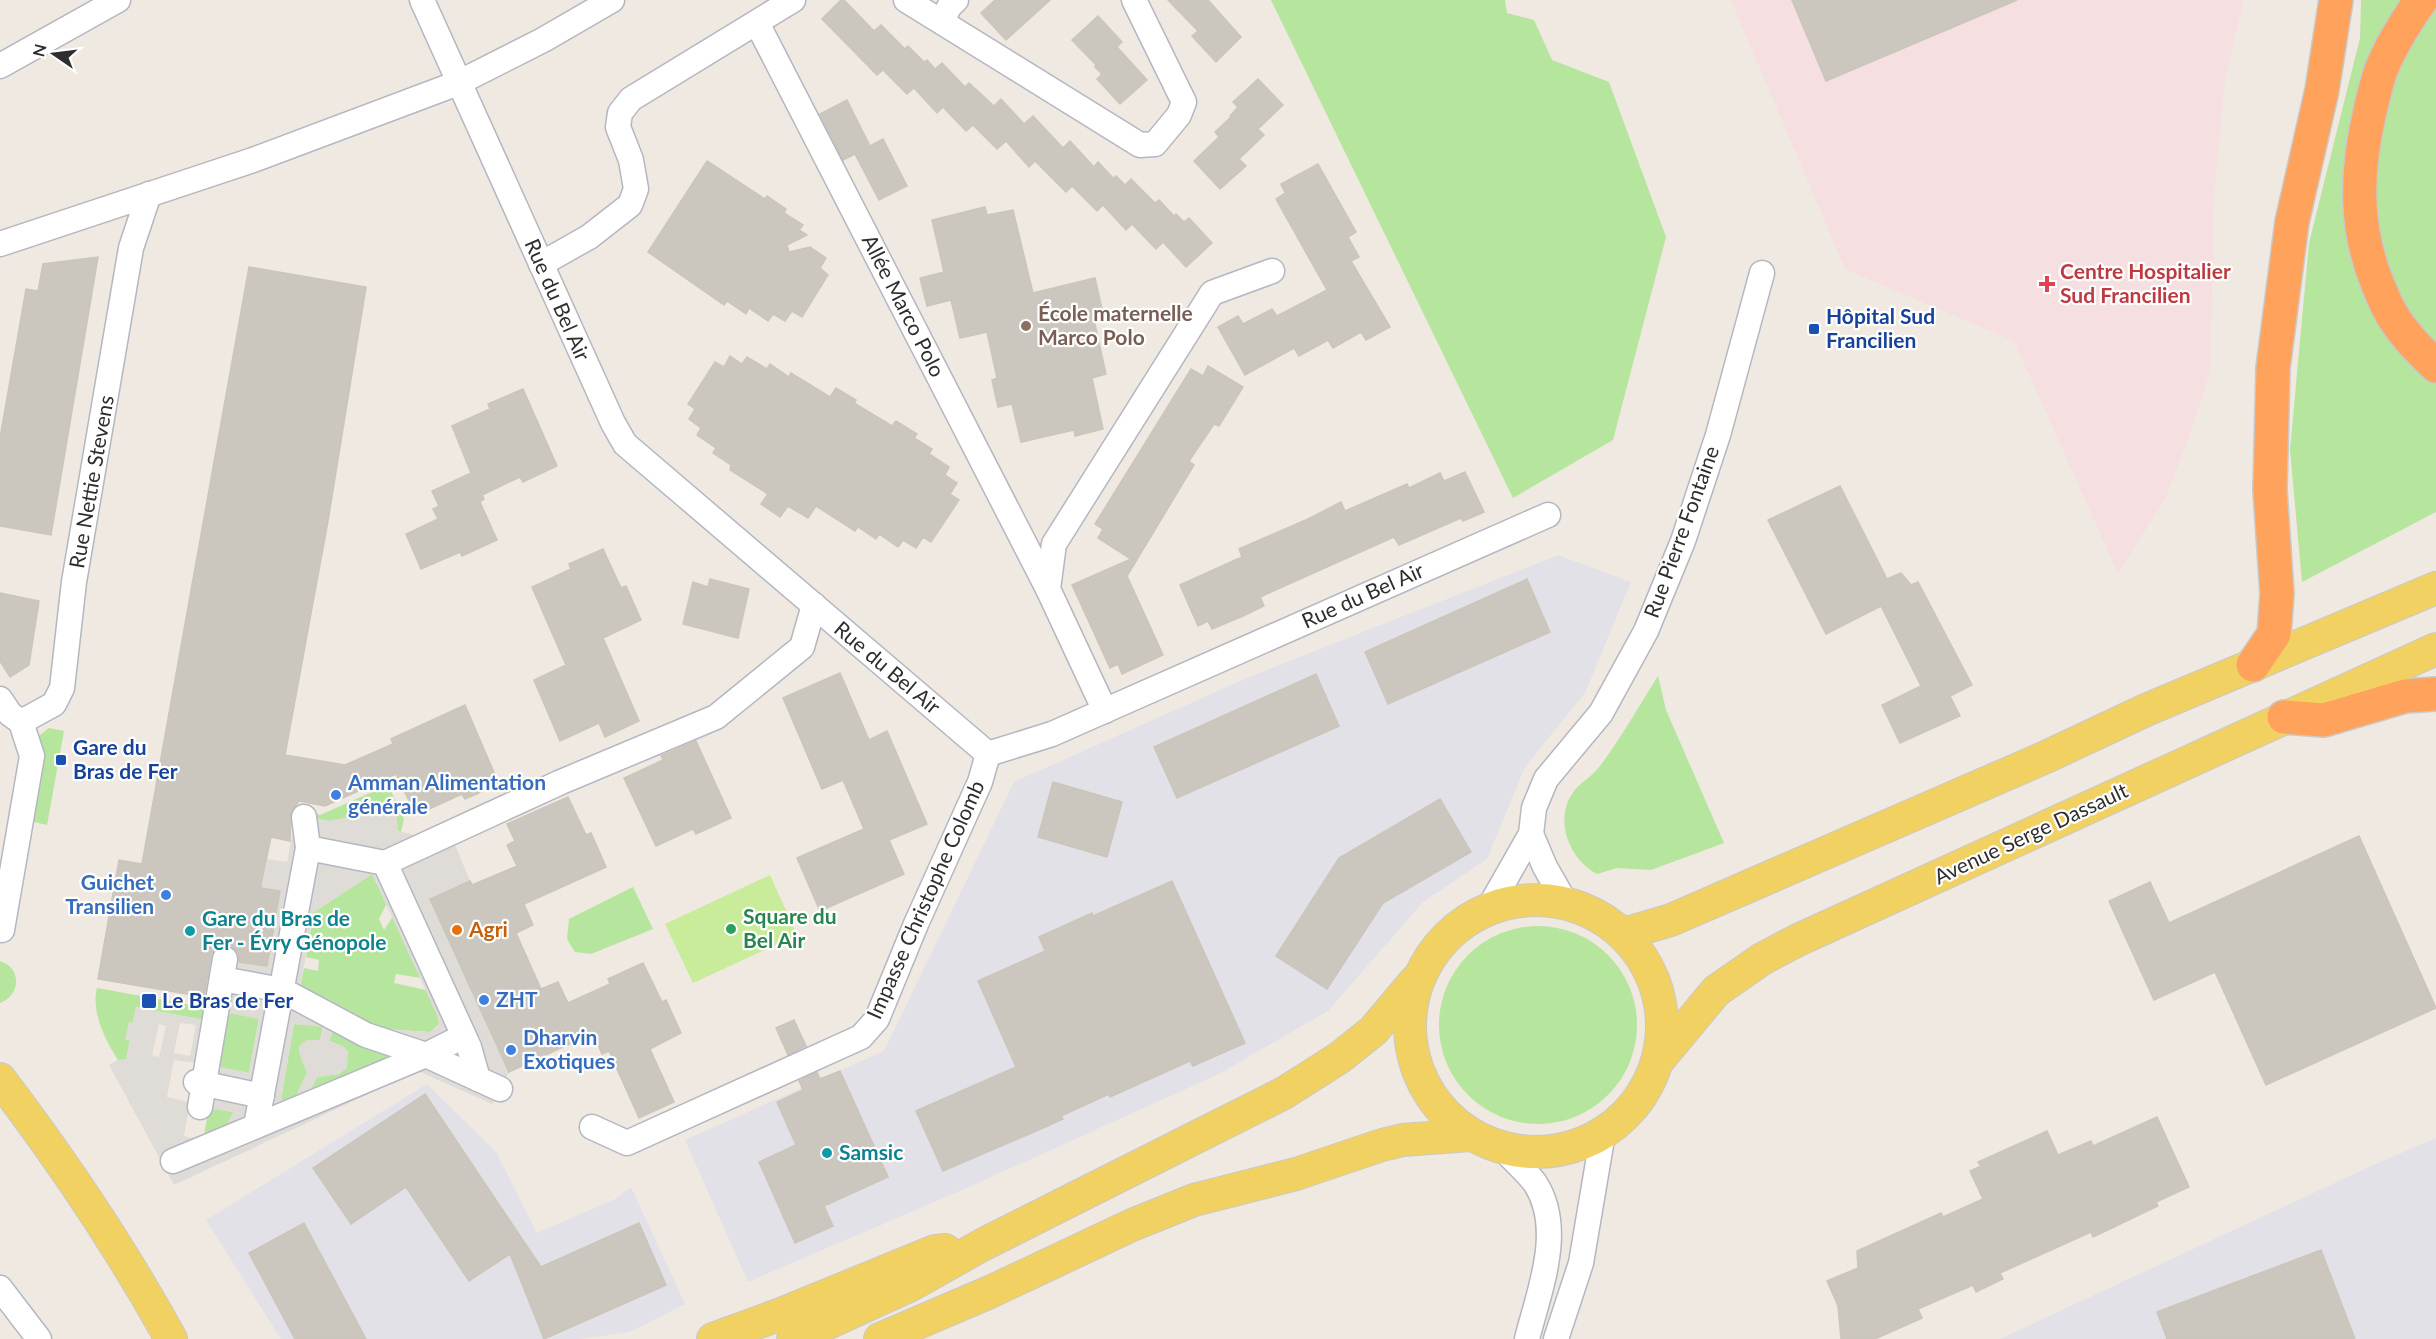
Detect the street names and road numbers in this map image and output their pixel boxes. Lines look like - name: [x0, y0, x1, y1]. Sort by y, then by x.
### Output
- street label: Allée Marco Polo: [858, 230, 951, 381]
- street label: Rue du Bel Air: [520, 235, 597, 365]
- street label: Rue Nettie Stevens: [63, 393, 118, 570]
- street label: Rue Pierre Fontaine: [1638, 442, 1723, 621]
- street label: Rue du Bel Air: [1298, 556, 1428, 633]
- street label: Rue du Bel Air: [830, 615, 946, 719]
- street label: Impasse Christophe Colomb: [861, 776, 989, 1022]
- street label: Avenue Serge Dassault: [1930, 777, 2132, 889]

